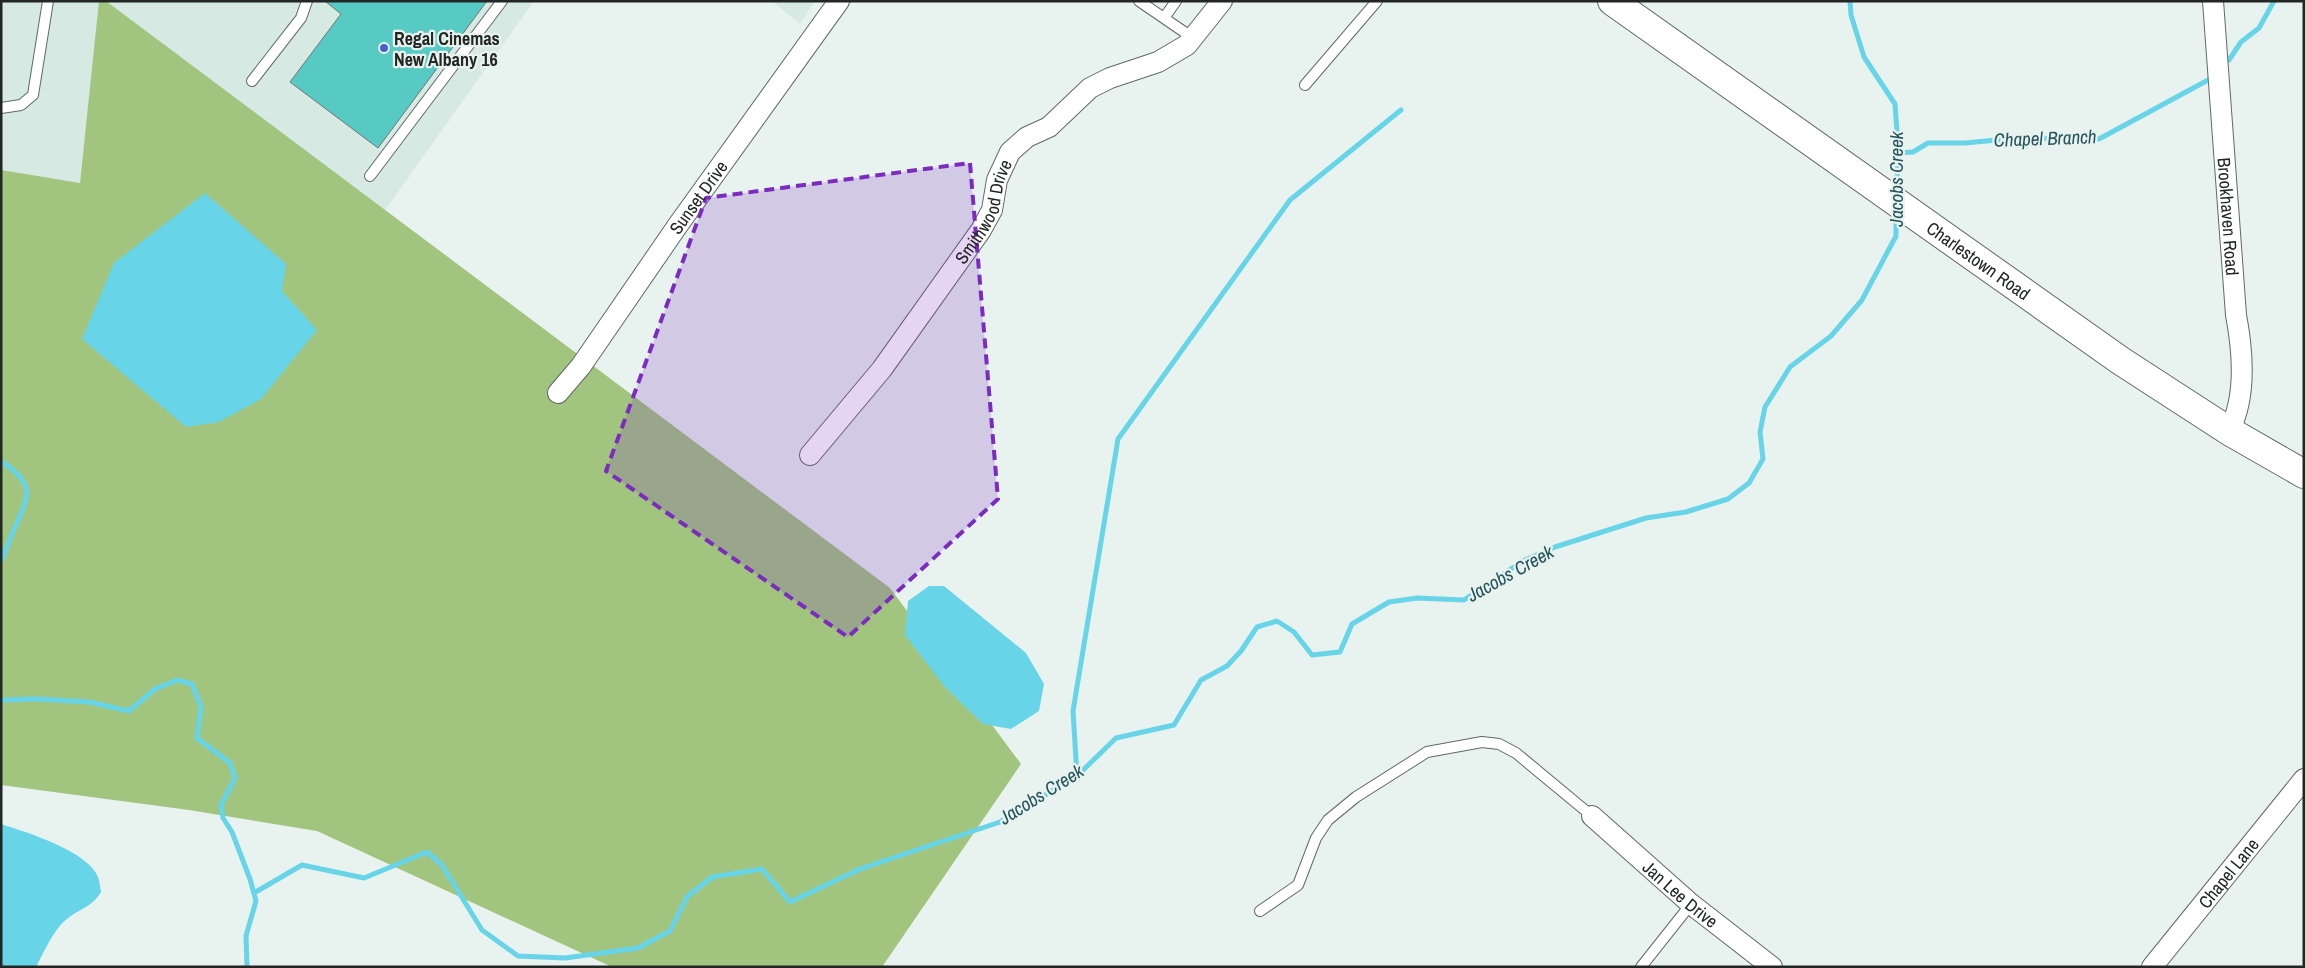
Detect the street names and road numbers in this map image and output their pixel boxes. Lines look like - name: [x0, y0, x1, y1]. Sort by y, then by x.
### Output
- street label: Sunset Drive: [663, 155, 733, 239]
- street label: Smithwood Drive: [949, 155, 1017, 269]
- street label: Brookhaven Road: [2212, 157, 2246, 276]
- street label: Charlestown Road: [1922, 215, 2035, 306]
- street label: Chapel Lane: [2192, 832, 2264, 913]
- street label: Jan Lee Drive: [1638, 854, 1724, 933]

